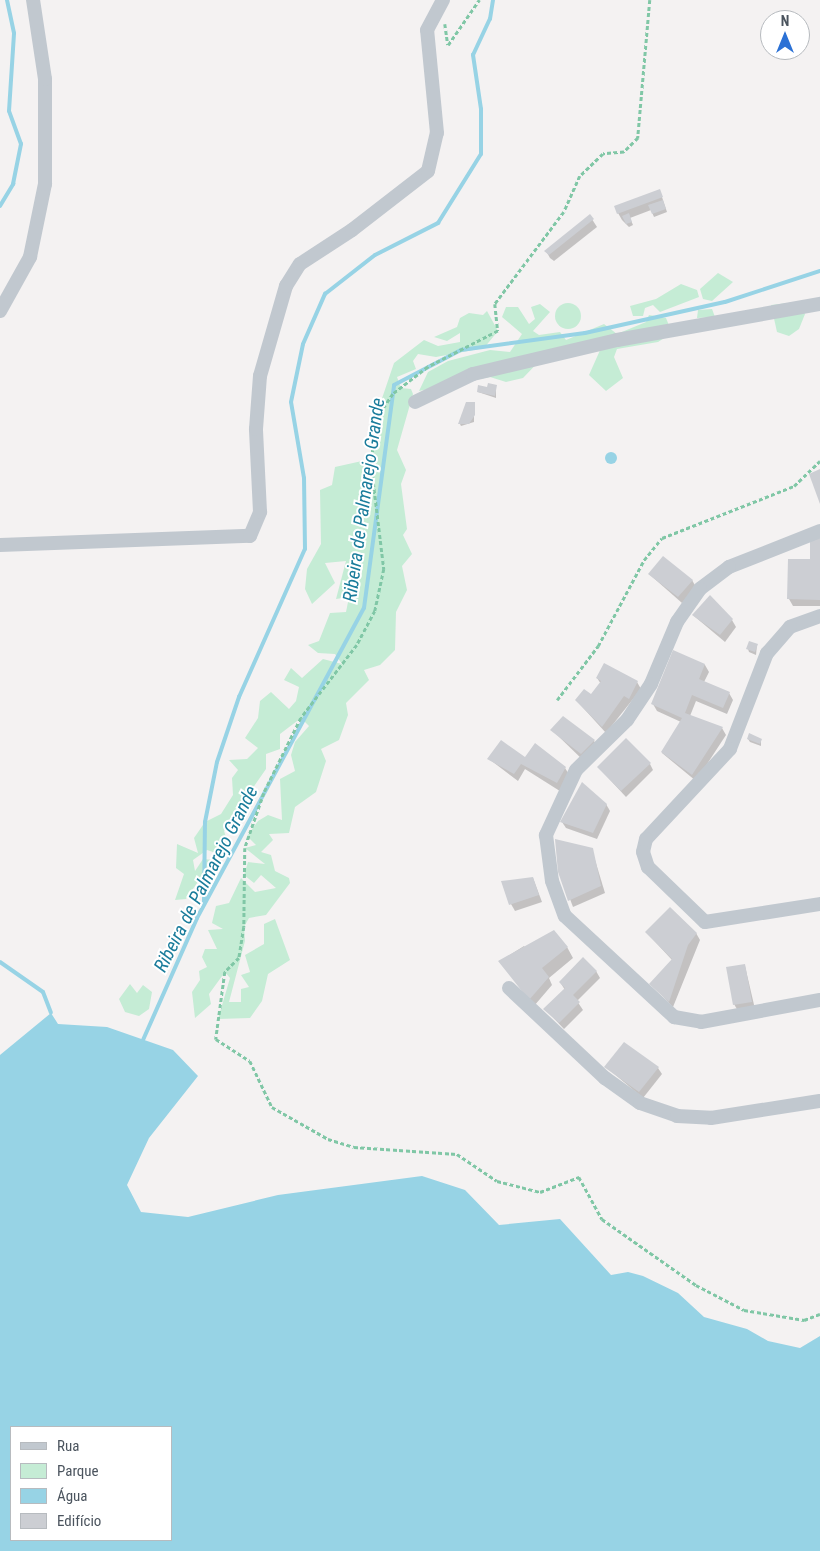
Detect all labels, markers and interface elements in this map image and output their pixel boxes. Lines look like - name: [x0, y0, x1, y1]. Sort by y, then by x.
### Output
- north arrow: [760, 10, 810, 60]
- text: N: [781, 13, 789, 29]
- water label: Ribeira de Palmarejo Grande: [338, 397, 390, 603]
- water label: Ribeira de Palmarejo Grande: [149, 782, 263, 976]
- legend: [10, 1426, 172, 1541]
- text: Rua: [57, 1437, 79, 1455]
- text: Parque: [57, 1462, 99, 1480]
- text: Água: [57, 1487, 87, 1505]
- text: Edifício: [57, 1512, 101, 1530]

